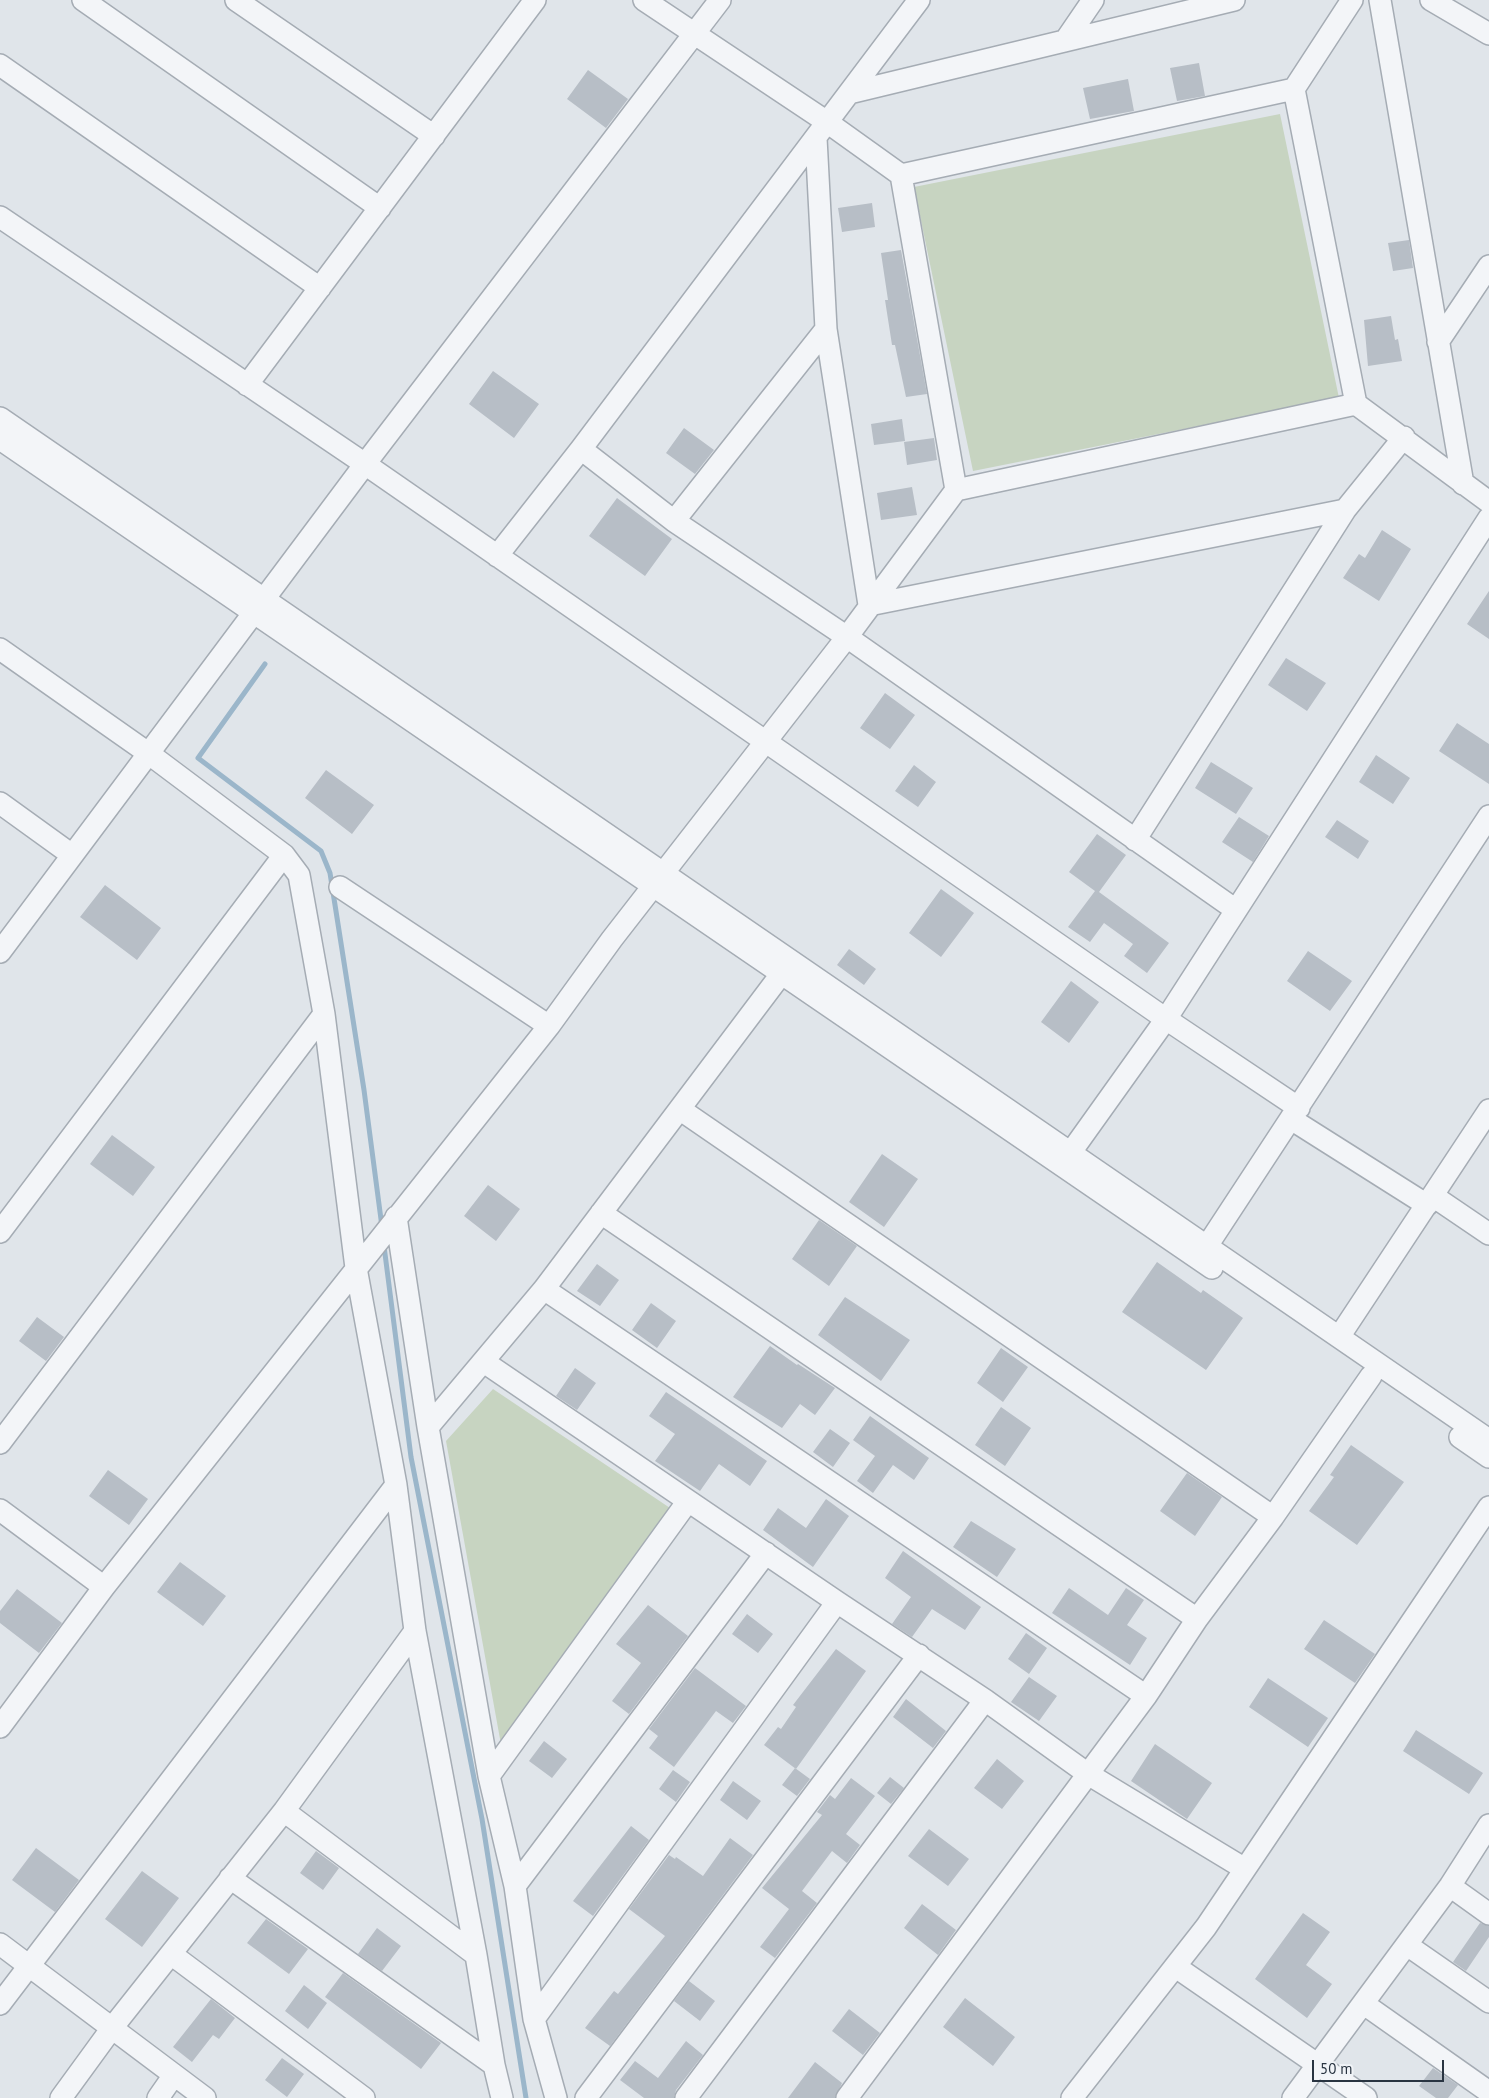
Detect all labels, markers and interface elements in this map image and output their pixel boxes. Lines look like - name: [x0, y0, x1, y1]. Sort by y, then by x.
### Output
- scale bar: [1314, 2050, 1446, 2082]
- text: 50 m: [1320, 2059, 1353, 2078]

